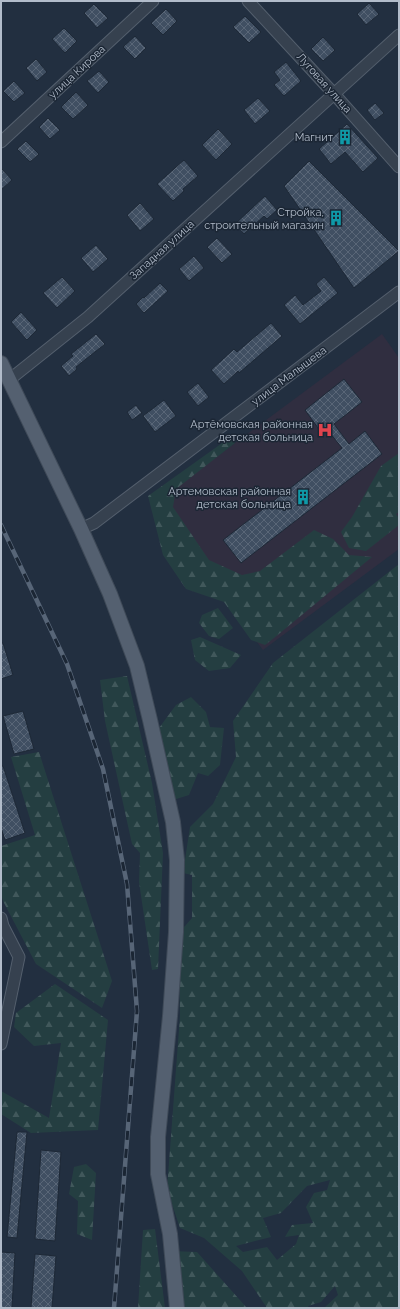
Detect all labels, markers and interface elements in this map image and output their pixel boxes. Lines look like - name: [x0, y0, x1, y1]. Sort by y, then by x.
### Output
- street label: улица Кирова: [46, 42, 108, 102]
- street label: Луговая улица: [294, 50, 354, 116]
- building icon: Магнит: [336, 128, 354, 146]
- place label: Магнит: [295, 131, 334, 144]
- place label: Стройка, строительный магазин: [204, 206, 324, 232]
- building icon: Стройка, строительный магазин: [327, 209, 345, 227]
- street label: Западная улица: [127, 218, 197, 282]
- street label: улица Малышева: [249, 344, 329, 408]
- place label: Артёмовская районная детская больница: [190, 418, 313, 444]
- hospital icon: Артёмовская районная детская больница: [316, 421, 334, 439]
- place label: Артемовская районная детская больница: [168, 485, 291, 511]
- building icon: Артемовская районная детская больница: [294, 488, 312, 506]

